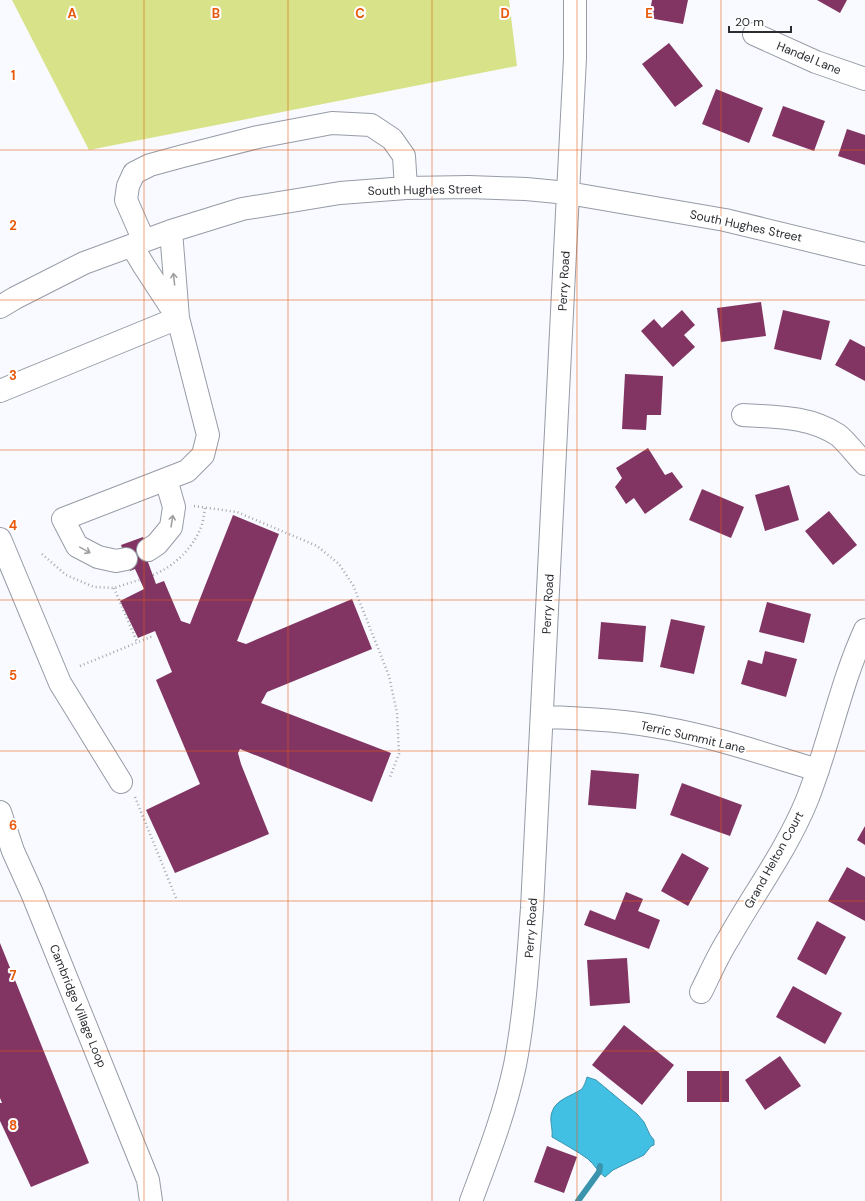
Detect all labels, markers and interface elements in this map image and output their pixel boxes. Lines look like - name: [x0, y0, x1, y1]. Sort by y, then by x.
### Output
- text: A: [67, 5, 77, 22]
- text: B: [212, 5, 220, 22]
- text: C: [355, 5, 365, 22]
- text: D: [500, 5, 510, 22]
- text: E: [645, 5, 653, 22]
- scale bar: [729, 8, 791, 34]
- text: 20 m: [735, 14, 764, 30]
- street label: Handel Lane: [774, 38, 844, 78]
- text: 1: [11, 67, 15, 84]
- street label: South Hughes Street: [368, 181, 483, 199]
- street label: South Hughes Street: [688, 206, 804, 246]
- text: 2: [9, 217, 17, 234]
- street label: Perry Road: [554, 251, 574, 311]
- one-way arrow: [170, 273, 178, 286]
- text: 3: [9, 367, 17, 384]
- one-way arrow: [168, 515, 176, 528]
- text: 4: [9, 517, 17, 534]
- one-way arrow: [79, 547, 91, 554]
- street label: Perry Road: [538, 574, 558, 634]
- text: 5: [9, 667, 17, 684]
- street label: Terric Summit Lane: [639, 717, 747, 757]
- street label: Grand Helton Court: [741, 808, 808, 911]
- text: 6: [9, 817, 17, 834]
- street label: Perry Road: [521, 897, 541, 959]
- street label: Cambridge Village Loop: [46, 942, 110, 1070]
- text: 7: [10, 967, 17, 984]
- text: 8: [9, 1117, 17, 1134]

